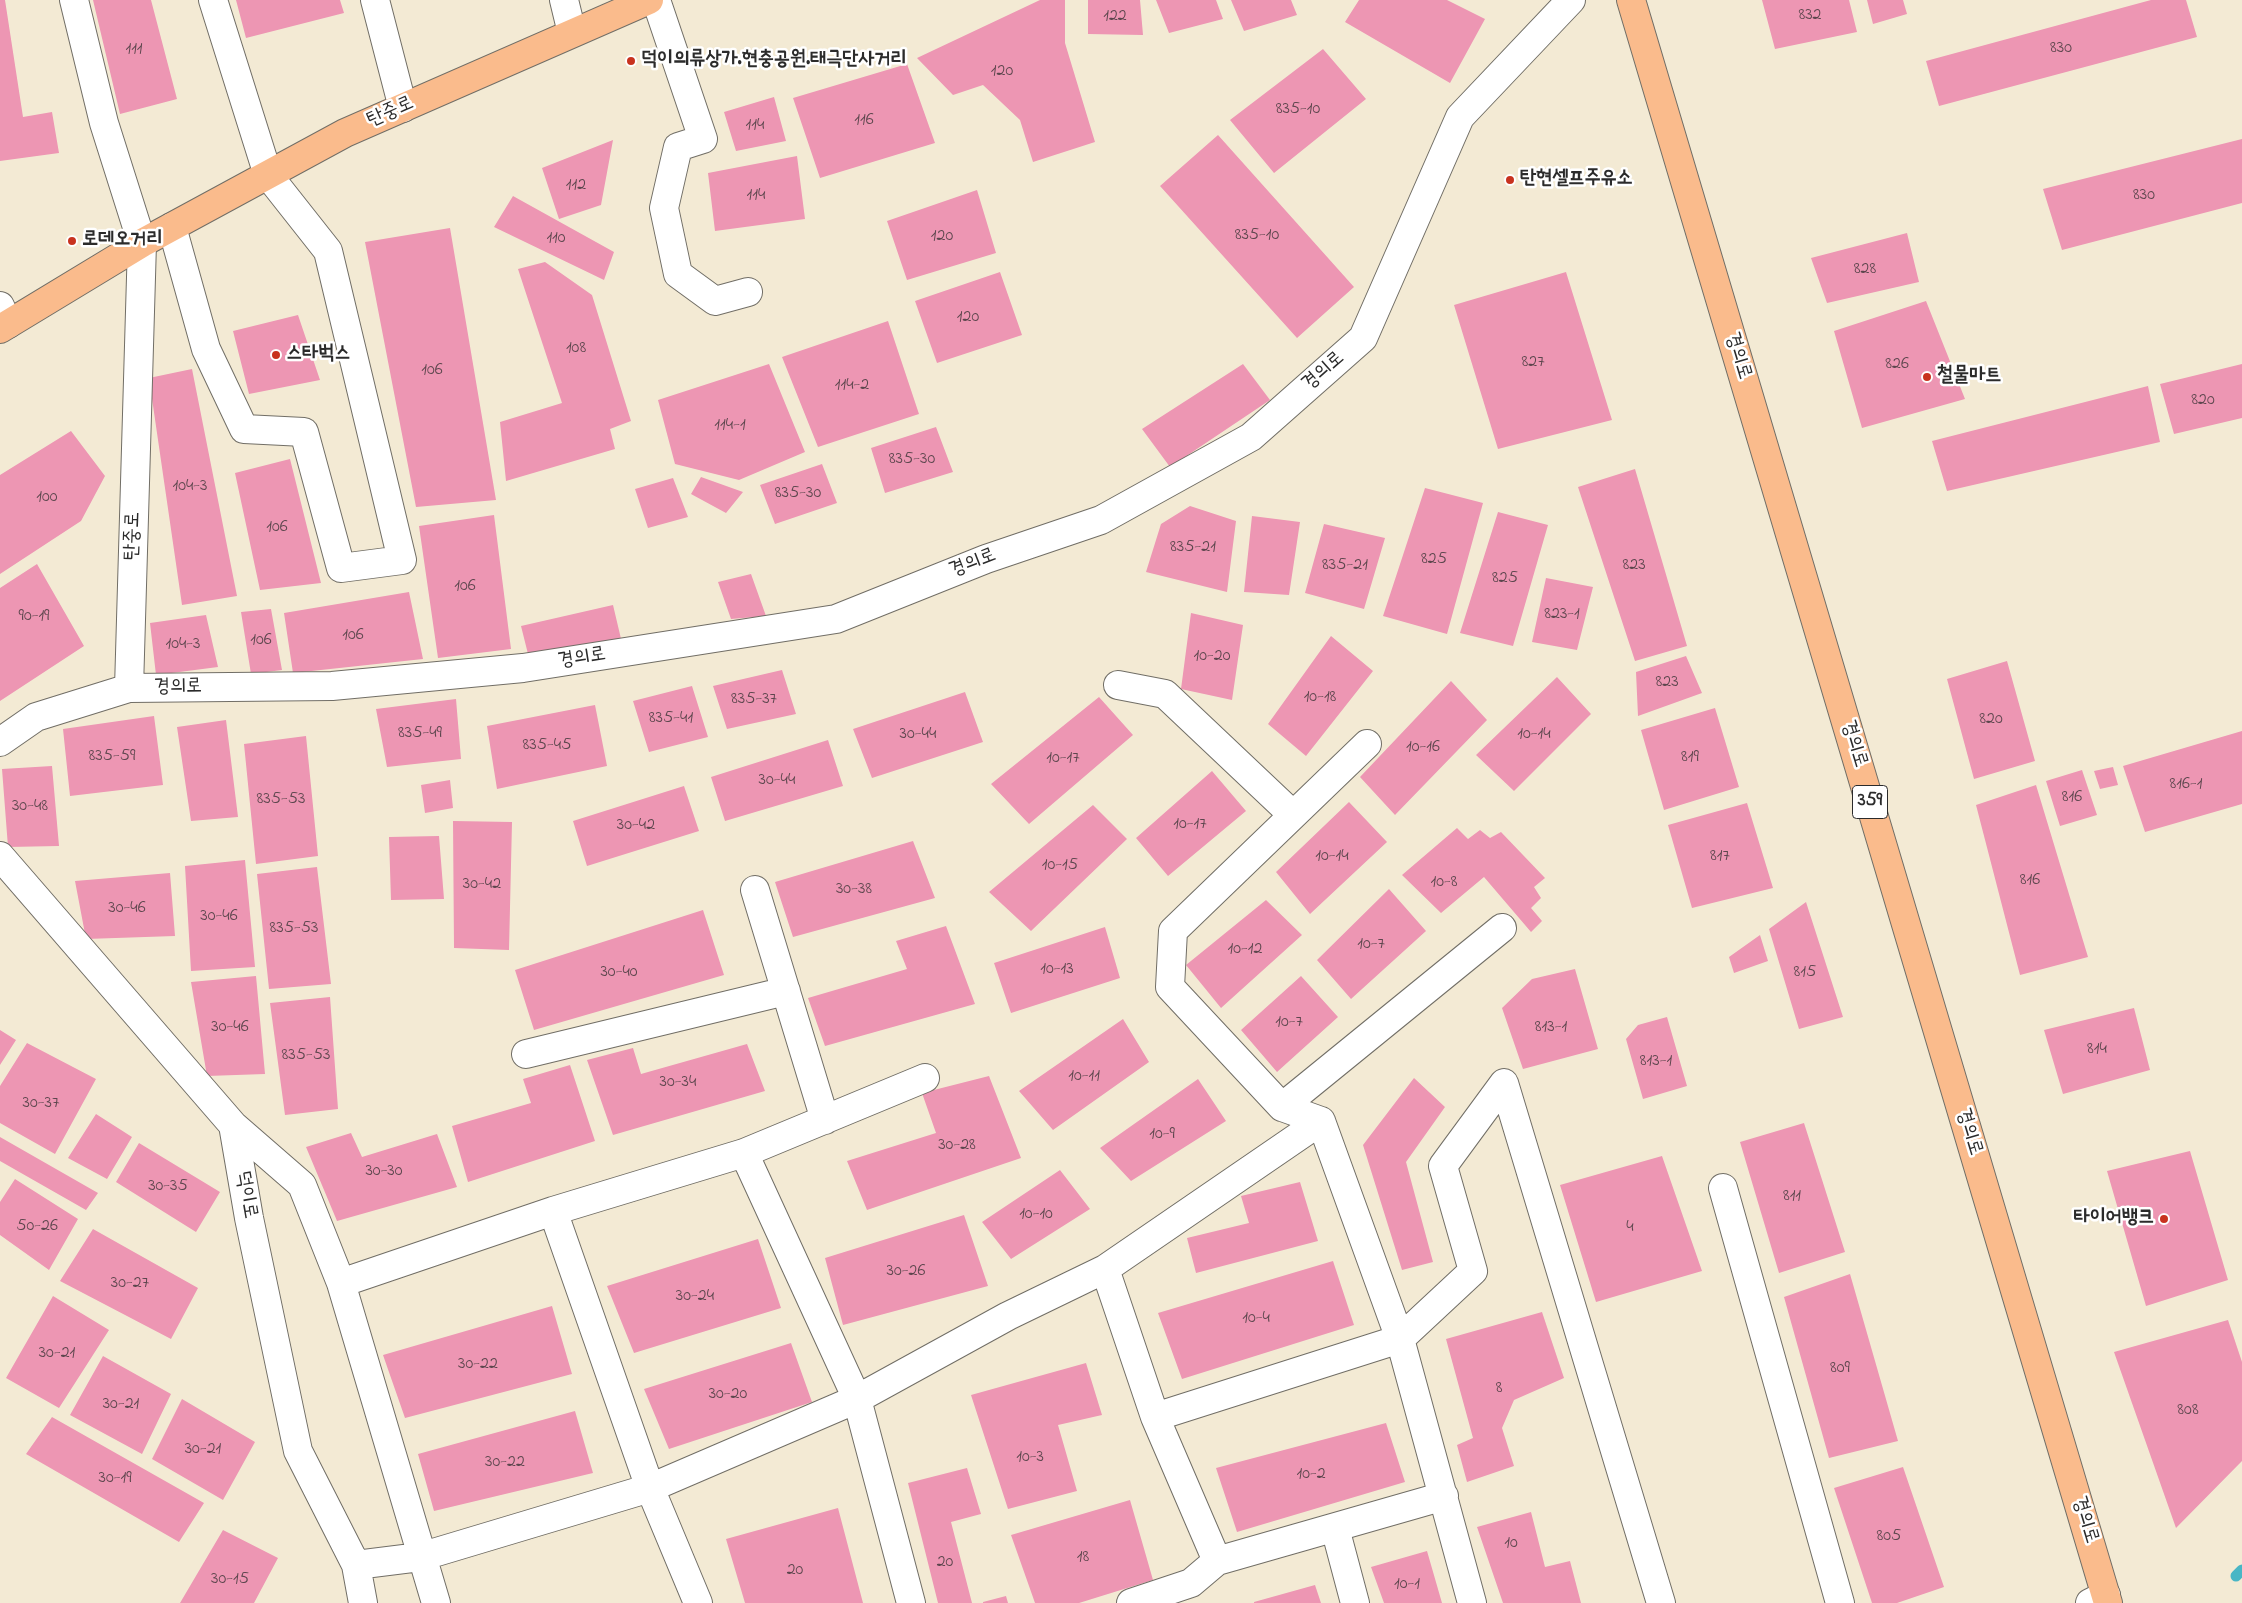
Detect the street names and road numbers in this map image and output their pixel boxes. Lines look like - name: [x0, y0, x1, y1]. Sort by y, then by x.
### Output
- street label: 탄중로: [364, 92, 418, 134]
- street label: 경의로: [1718, 329, 1756, 383]
- street label: 경의로: [1298, 347, 1350, 397]
- street label: 탄중로: [121, 511, 147, 561]
- street label: 경의로: [946, 544, 1000, 584]
- street label: 경의로: [556, 643, 608, 675]
- street label: 경의로: [154, 676, 202, 700]
- street label: 경의로: [1834, 717, 1872, 771]
- road number: 359: [1852, 786, 1888, 819]
- street label: 경의로: [1949, 1105, 1987, 1159]
- street label: 덕이로: [229, 1169, 261, 1221]
- street label: 경의로: [2065, 1493, 2103, 1547]

